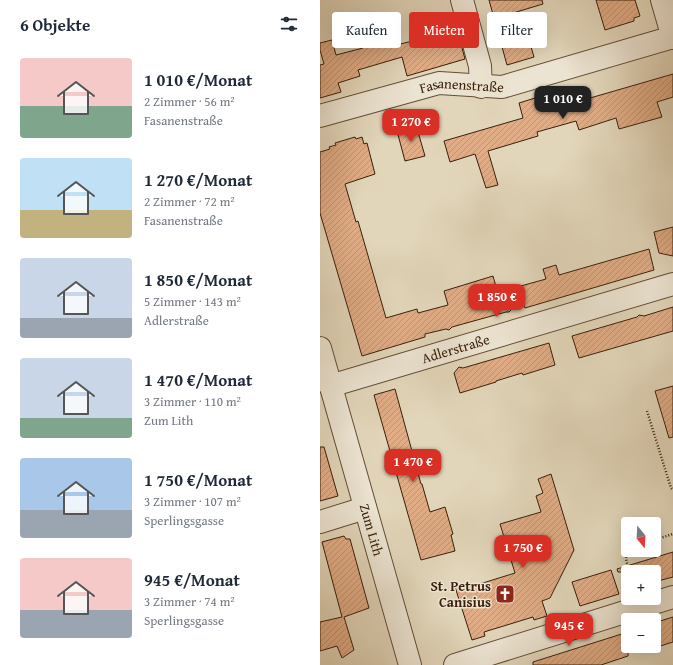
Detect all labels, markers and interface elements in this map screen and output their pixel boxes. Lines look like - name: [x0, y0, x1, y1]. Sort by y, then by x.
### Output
- text: 6 Objekte: [20, 12, 90, 37]
- chip: Kaufen: [332, 12, 401, 48]
- chip: Mieten: [409, 12, 479, 48]
- chip: Filter: [487, 12, 547, 48]
- icon: filters: [278, 13, 300, 35]
- text: 1 010 €/Monat: [144, 67, 253, 92]
- street label: Fasanenstraße: [417, 73, 505, 98]
- icon: home: [52, 74, 100, 122]
- pin: 1 010 €: [526, 86, 600, 120]
- text: 1 010 €: [543, 89, 583, 108]
- text: 2 Zimmer · 56 m²: [144, 92, 235, 111]
- pin: 1 270 €: [374, 109, 448, 143]
- text: Fasanenstraße: [144, 111, 223, 130]
- text: 1 270 €: [391, 112, 431, 131]
- text: 1 270 €/Monat: [144, 167, 253, 192]
- icon: home: [52, 174, 100, 222]
- text: 2 Zimmer · 72 m²: [144, 192, 235, 211]
- text: Fasanenstraße: [144, 211, 223, 230]
- text: 1 850 €/Monat: [144, 267, 253, 292]
- icon: home: [52, 274, 100, 322]
- pin: 1 850 €: [460, 284, 534, 318]
- text: 1 850 €: [477, 287, 517, 306]
- text: 5 Zimmer · 143 m²: [144, 292, 241, 311]
- text: Adlerstraße: [144, 311, 209, 330]
- street label: Adlerstraße: [419, 329, 492, 368]
- text: 1 470 €/Monat: [144, 367, 253, 392]
- icon: home: [52, 374, 100, 422]
- text: 3 Zimmer · 110 m²: [144, 392, 241, 411]
- text: Zum Lith: [144, 411, 193, 430]
- pin: 1 470 €: [376, 449, 450, 483]
- text: 1 470 €: [393, 452, 433, 471]
- text: 1 750 €/Monat: [144, 467, 253, 492]
- icon: home: [52, 474, 100, 522]
- text: 3 Zimmer · 107 m²: [144, 492, 241, 511]
- street label: Zum Lith: [355, 502, 389, 558]
- text: Sperlingsgasse: [144, 511, 224, 530]
- north arrow: [621, 517, 661, 557]
- map controls: [621, 517, 661, 653]
- pin: 1 750 €: [486, 535, 560, 569]
- text: 1 750 €: [503, 538, 543, 557]
- button: +: [621, 565, 661, 605]
- text: 945 €/Monat: [144, 567, 240, 592]
- icon: home: [52, 574, 100, 622]
- place label: St. Petrus Canisius: [431, 576, 491, 612]
- church icon: St. Petrus Canisius: [494, 583, 516, 605]
- text: 3 Zimmer · 74 m²: [144, 592, 235, 611]
- text: Sperlingsgasse: [144, 611, 224, 630]
- pin: 945 €: [541, 613, 597, 647]
- button: −: [621, 613, 661, 653]
- text: 945 €: [554, 616, 584, 635]

